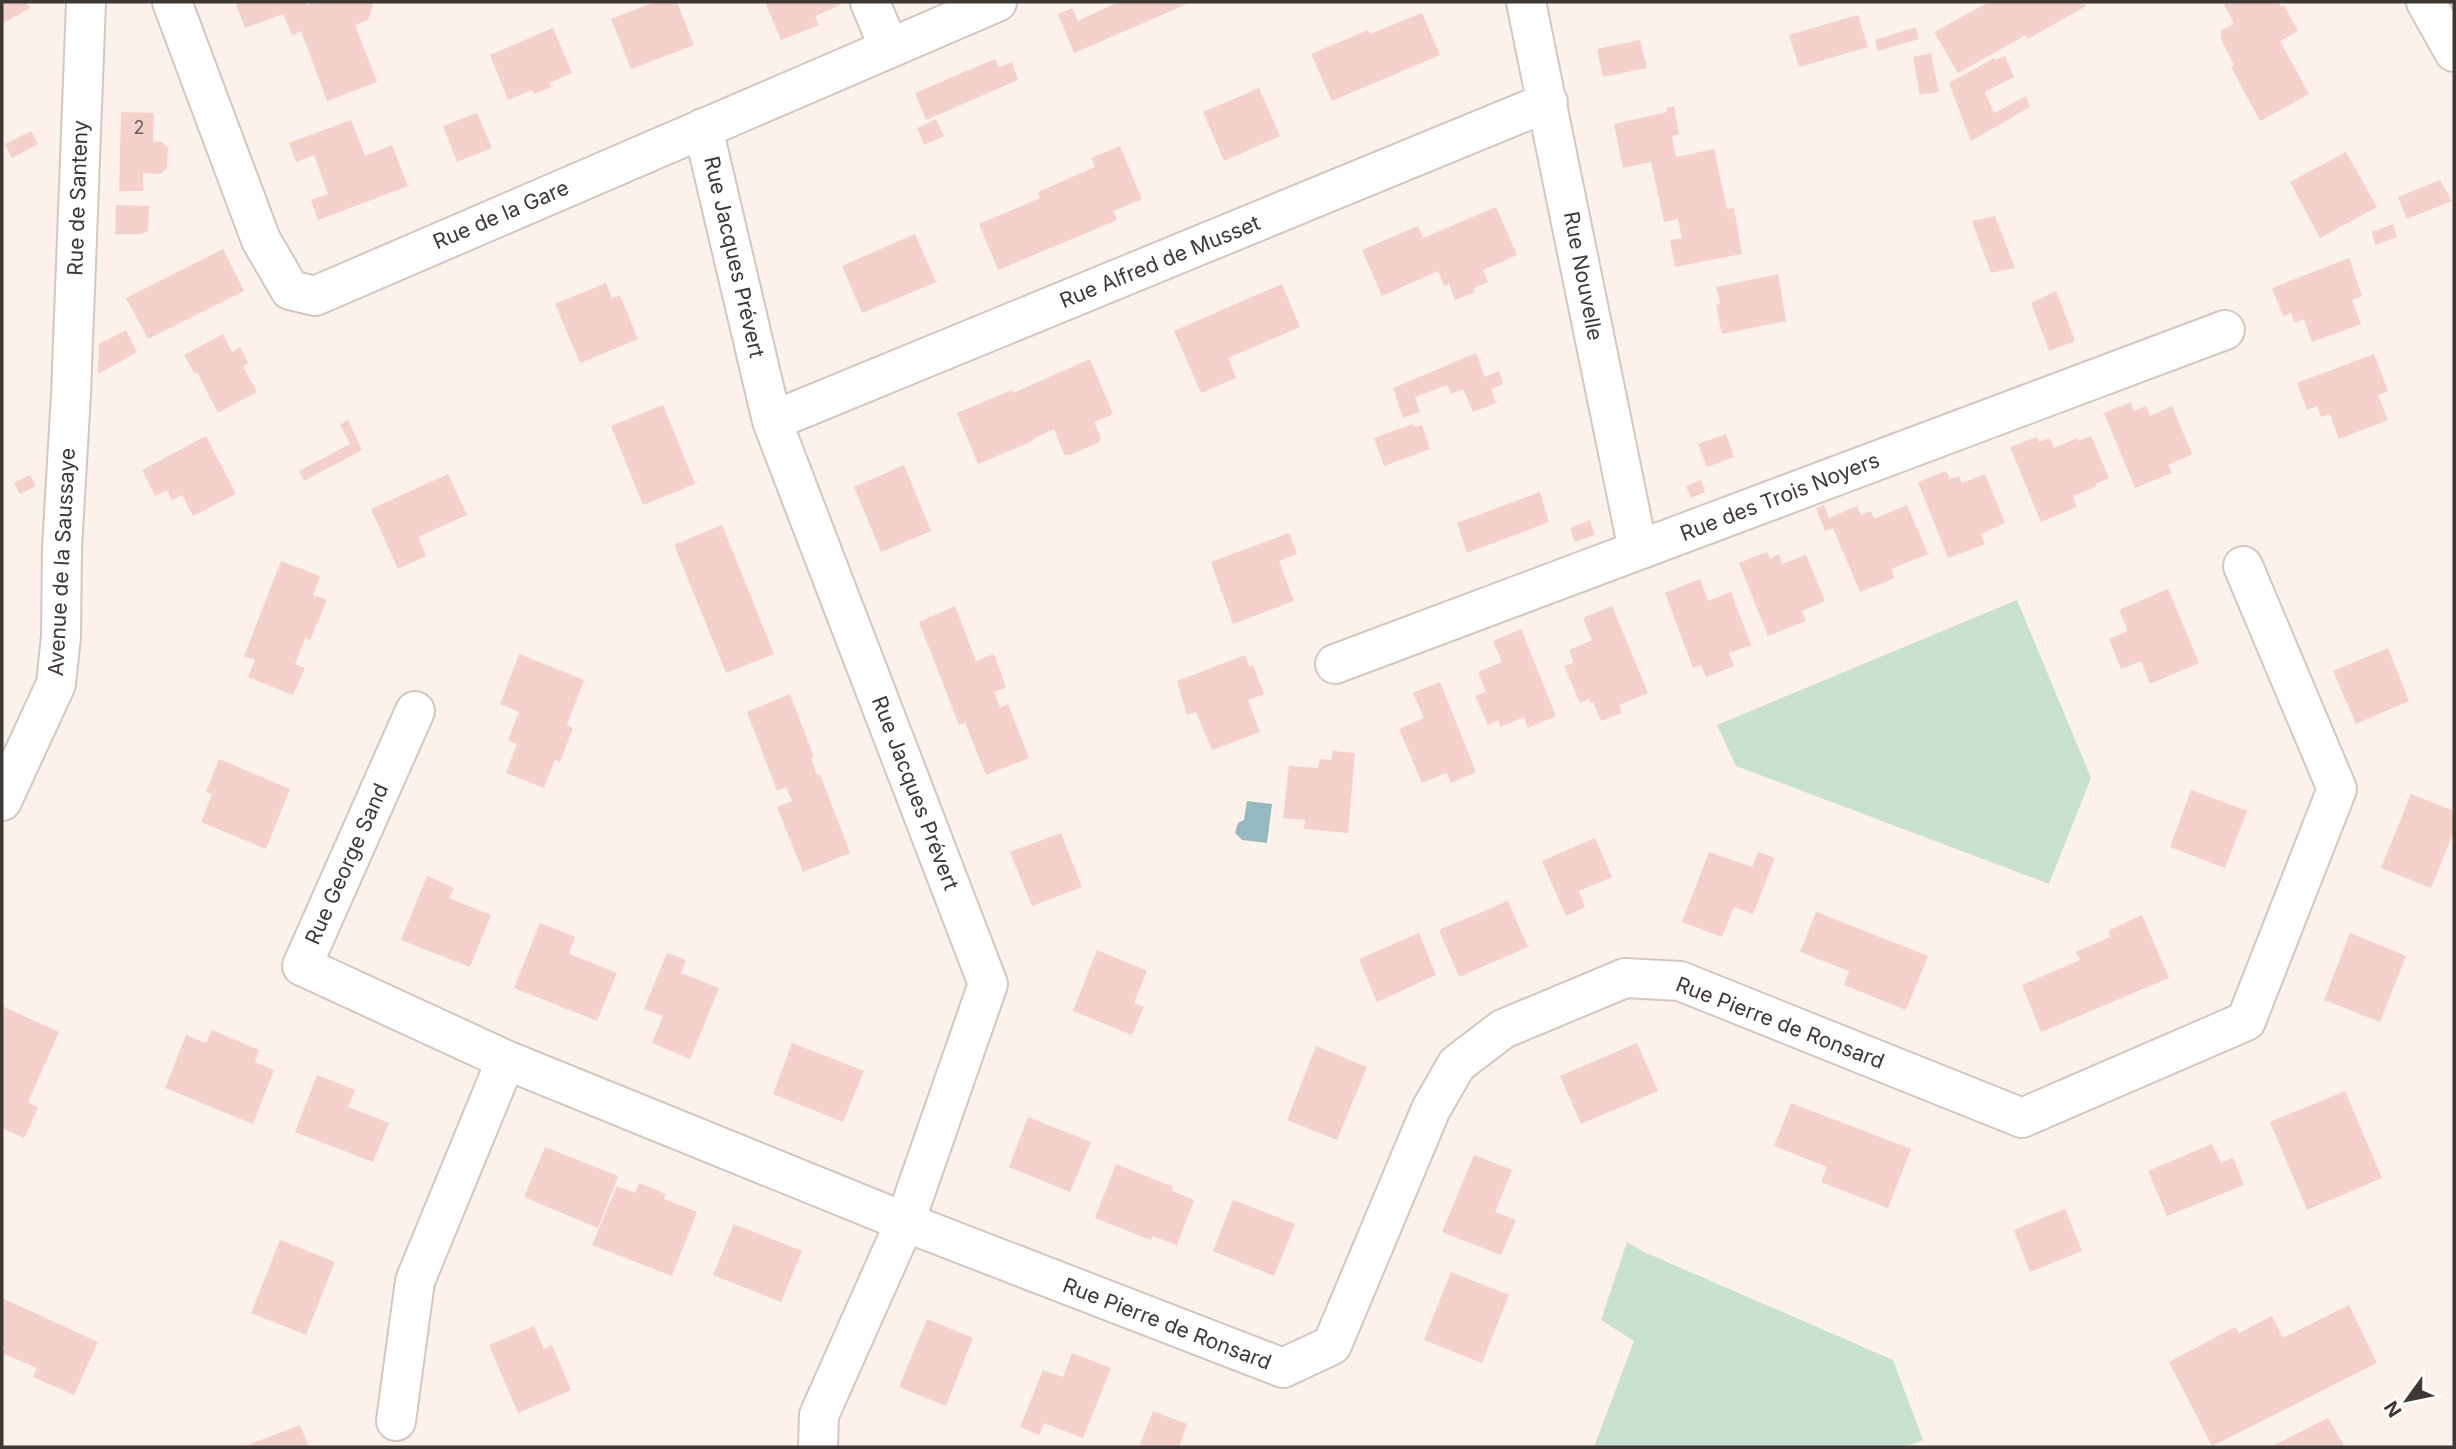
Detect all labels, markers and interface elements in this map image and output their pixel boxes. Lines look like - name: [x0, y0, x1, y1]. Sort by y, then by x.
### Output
- house number: 2: [134, 117, 144, 138]
- street label: Rue de Santeny: [62, 120, 93, 276]
- street label: Rue Jacques Prévert: [699, 154, 770, 360]
- street label: Rue de la Gare: [429, 175, 572, 254]
- street label: Rue Nouvelle: [1559, 209, 1608, 343]
- street label: Rue Alfred de Musset: [1056, 210, 1264, 313]
- street label: Avenue de la Saussaye: [43, 447, 80, 677]
- street label: Rue des Trois Noyers: [1677, 447, 1883, 546]
- street label: Rue Jacques Prévert: [867, 692, 964, 894]
- street label: Rue George Sand: [300, 779, 393, 948]
- street label: Rue Pierre de Ronsard: [1672, 971, 1888, 1074]
- street label: Rue Pierre de Ronsard: [1059, 1272, 1275, 1375]
- north arrow: [2372, 1365, 2442, 1435]
- text: N: [2380, 1397, 2407, 1421]

